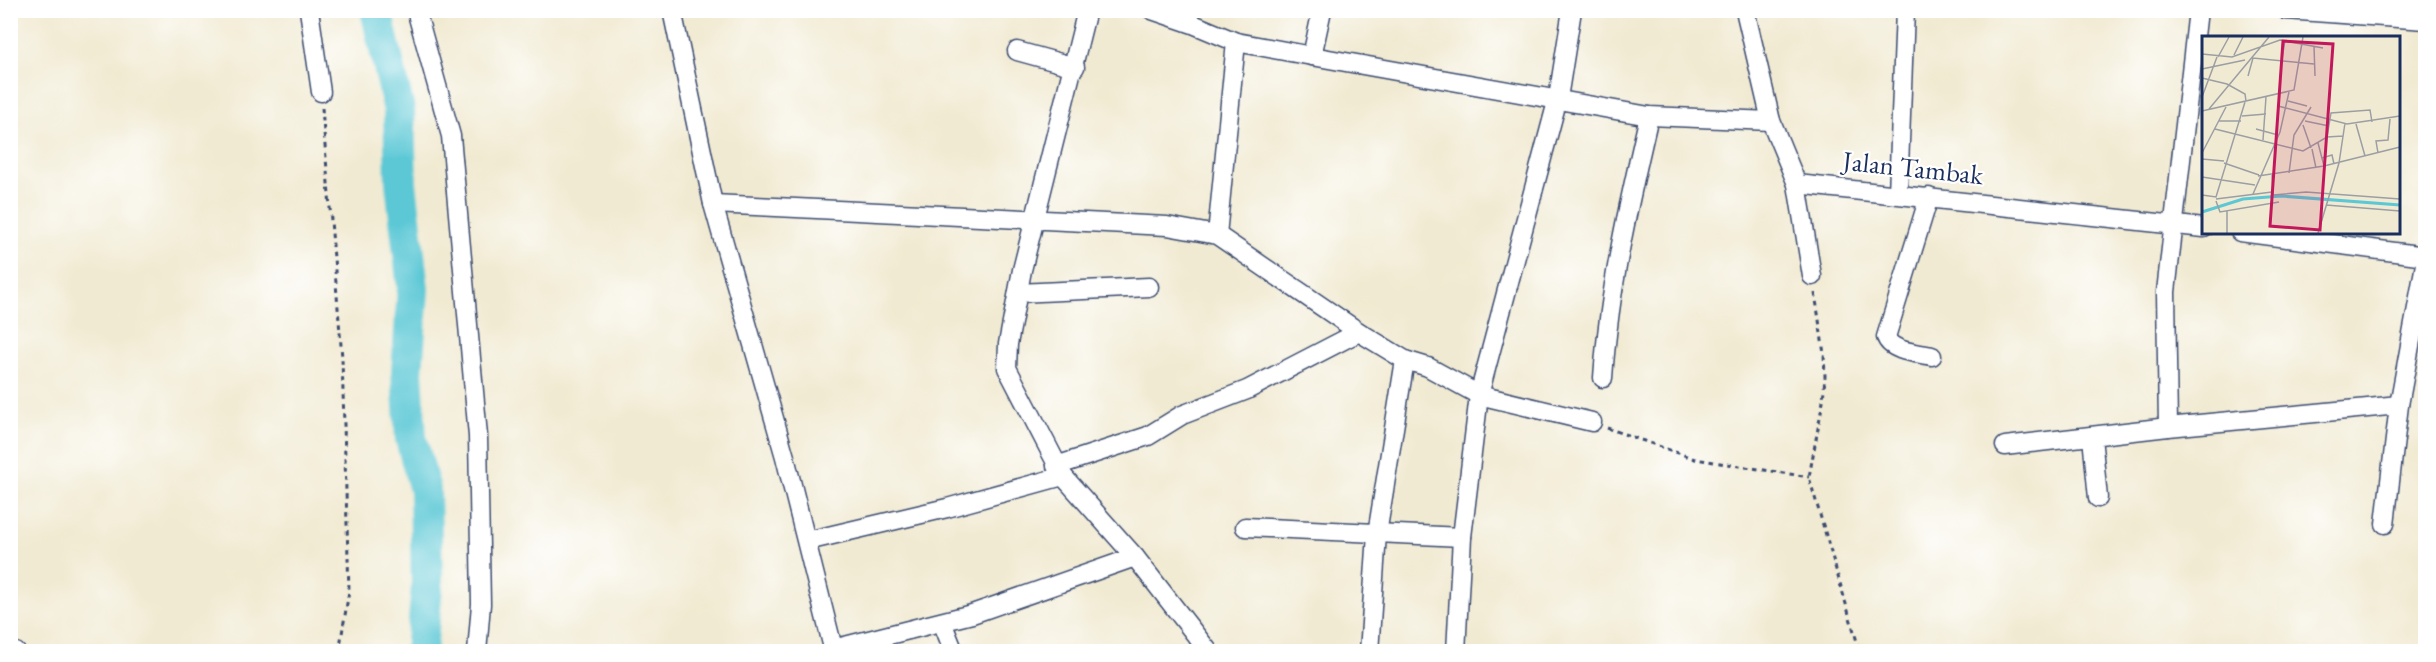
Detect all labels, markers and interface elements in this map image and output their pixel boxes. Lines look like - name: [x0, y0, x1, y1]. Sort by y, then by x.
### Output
- inset map: [2202, 36, 2400, 234]
- street label: Jalan Tambak: [1839, 143, 1985, 192]

